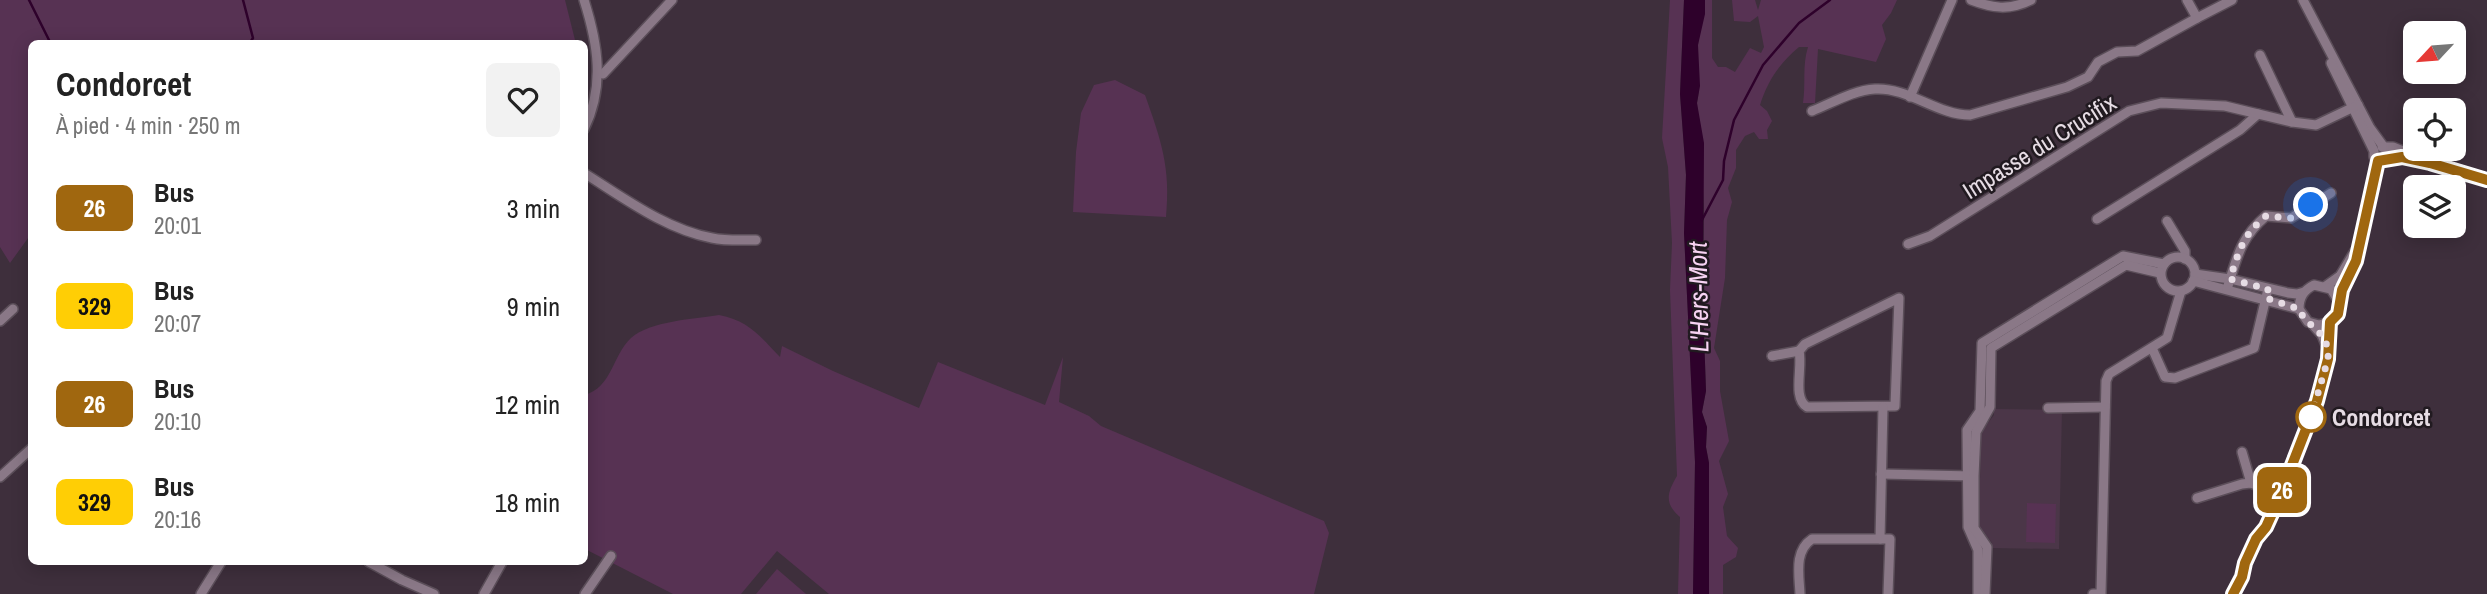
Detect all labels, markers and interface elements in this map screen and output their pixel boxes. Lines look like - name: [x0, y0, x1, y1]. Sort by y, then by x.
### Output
- north arrow: [2403, 21, 2466, 84]
- map controls: [2403, 21, 2466, 238]
- text: Condorcet: [56, 62, 191, 106]
- button: heart: [486, 63, 560, 137]
- street label: Impasse du Crucifix: [1956, 86, 2122, 206]
- button: locate: [2403, 98, 2466, 161]
- text: À pied · 4 min · 250 m: [56, 110, 241, 141]
- text: Bus: [154, 175, 194, 210]
- button: layers: [2403, 175, 2466, 238]
- your location: [2293, 187, 2328, 222]
- text: 3 min: [507, 191, 560, 226]
- text: 26: [84, 192, 105, 224]
- text: 20:01: [154, 210, 201, 241]
- water label: L'Hers-Mort: [1680, 240, 1716, 353]
- text: Bus: [154, 273, 194, 308]
- text: 9 min: [507, 289, 560, 324]
- text: 329: [78, 290, 111, 322]
- text: 20:07: [154, 308, 201, 339]
- text: Bus: [154, 371, 194, 406]
- text: 12 min: [495, 387, 560, 422]
- text: 26: [84, 388, 105, 420]
- place label: Condorcet: [2332, 401, 2431, 433]
- marker: Condorcet: [2296, 402, 2326, 432]
- text: 20:10: [154, 406, 201, 437]
- line badge: 26: [2250, 467, 2314, 513]
- text: Bus: [154, 469, 194, 504]
- text: 26: [2271, 474, 2293, 506]
- text: 18 min: [495, 485, 560, 520]
- text: 329: [78, 486, 111, 518]
- text: 20:16: [154, 504, 201, 535]

